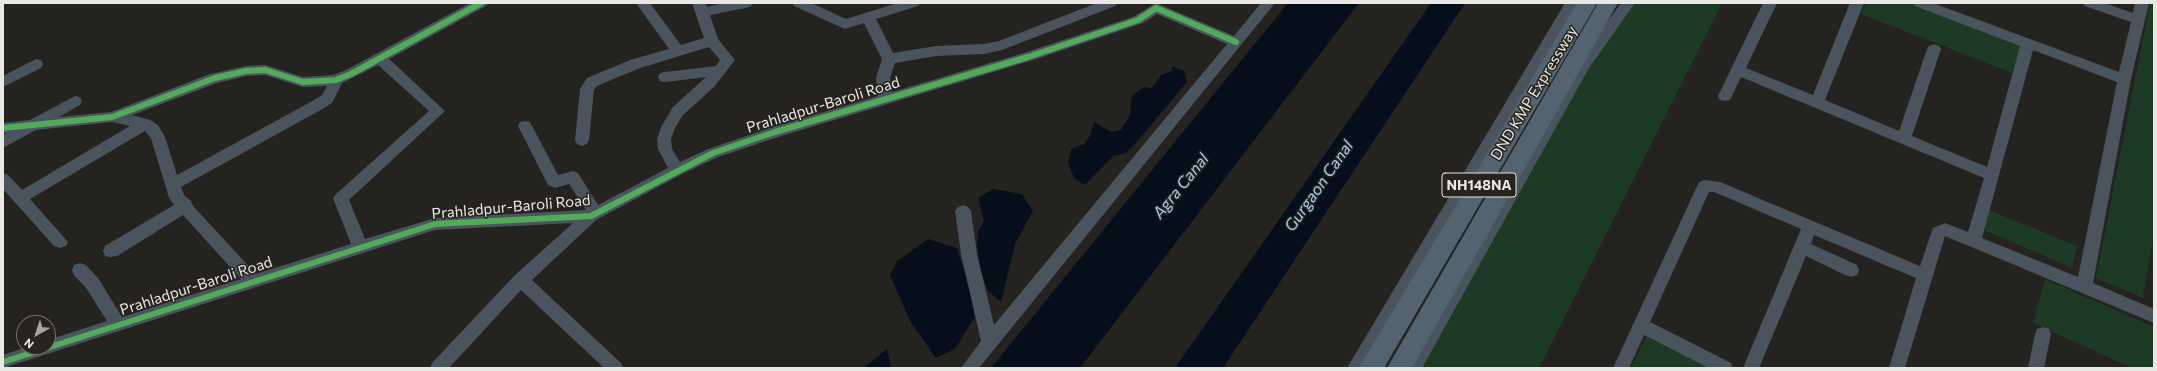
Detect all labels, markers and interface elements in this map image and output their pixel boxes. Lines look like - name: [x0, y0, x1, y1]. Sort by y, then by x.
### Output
- street label: DND KMP Expressway: [1487, 23, 1581, 163]
- street label: Prahladpur-Baroli Road: [744, 73, 902, 137]
- water label: Gurgaon Canal: [1281, 137, 1357, 235]
- water label: Agra Canal: [1149, 150, 1213, 222]
- road number: NH148NA: [1442, 173, 1516, 197]
- street label: Prahladpur-Baroli Road: [431, 191, 591, 223]
- street label: Prahladpur-Baroli Road: [117, 253, 275, 319]
- north arrow: [16, 315, 56, 355]
- text: N: [21, 336, 36, 352]

